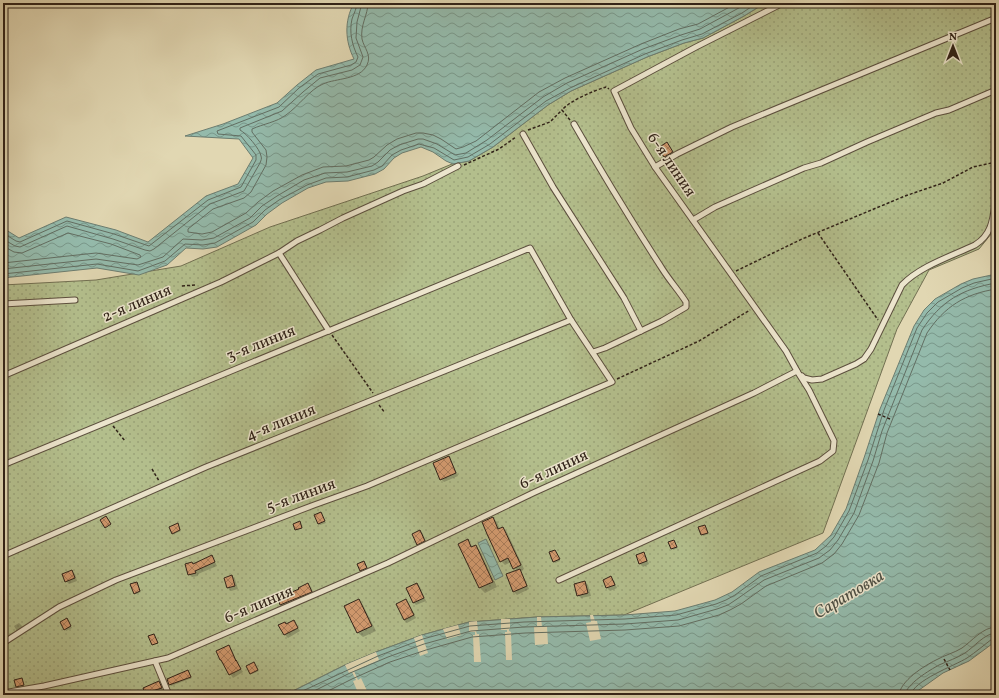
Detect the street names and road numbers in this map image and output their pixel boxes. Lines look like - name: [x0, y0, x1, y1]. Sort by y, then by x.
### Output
- street label: 6-я линия: [641, 129, 701, 201]
- street label: 2-я линия: [99, 280, 175, 328]
- street label: 3-я линия: [223, 320, 299, 368]
- street label: 4-я линия: [243, 399, 319, 447]
- street label: 6-я линия: [516, 445, 592, 495]
- street label: 5-я линия: [263, 473, 339, 519]
- street label: 6-я линия: [221, 581, 297, 629]

